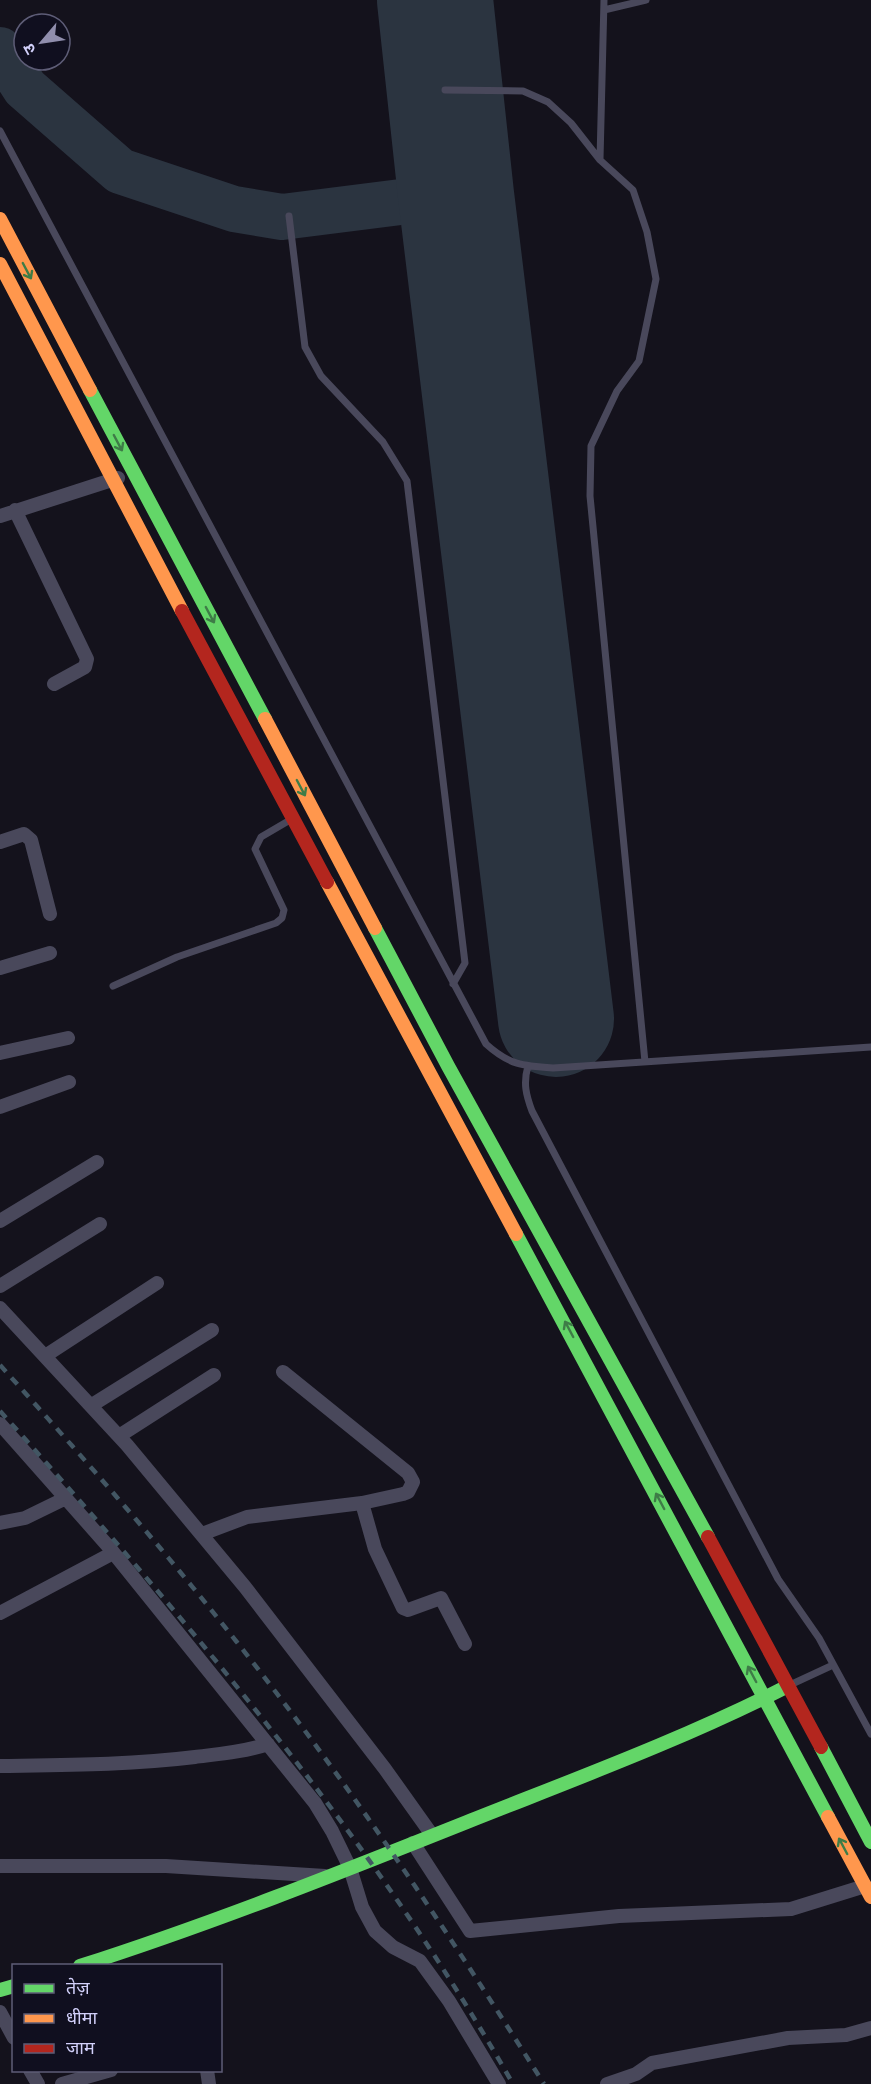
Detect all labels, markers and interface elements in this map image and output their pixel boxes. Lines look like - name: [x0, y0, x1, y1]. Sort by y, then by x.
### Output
- north arrow: [12, 12, 72, 72]
- text: उ: [18, 40, 40, 58]
- one-way arrow: [22, 261, 33, 279]
- one-way arrow: [112, 434, 124, 451]
- one-way arrow: [204, 606, 216, 624]
- one-way arrow: [295, 779, 307, 797]
- one-way arrow: [563, 1321, 574, 1339]
- one-way arrow: [654, 1493, 665, 1511]
- one-way arrow: [746, 1665, 757, 1683]
- one-way arrow: [837, 1837, 849, 1855]
- legend: [12, 1964, 222, 2072]
- text: तेज़: [66, 1976, 90, 1999]
- text: धीमा: [66, 2006, 97, 2029]
- text: जाम: [66, 2036, 96, 2059]

